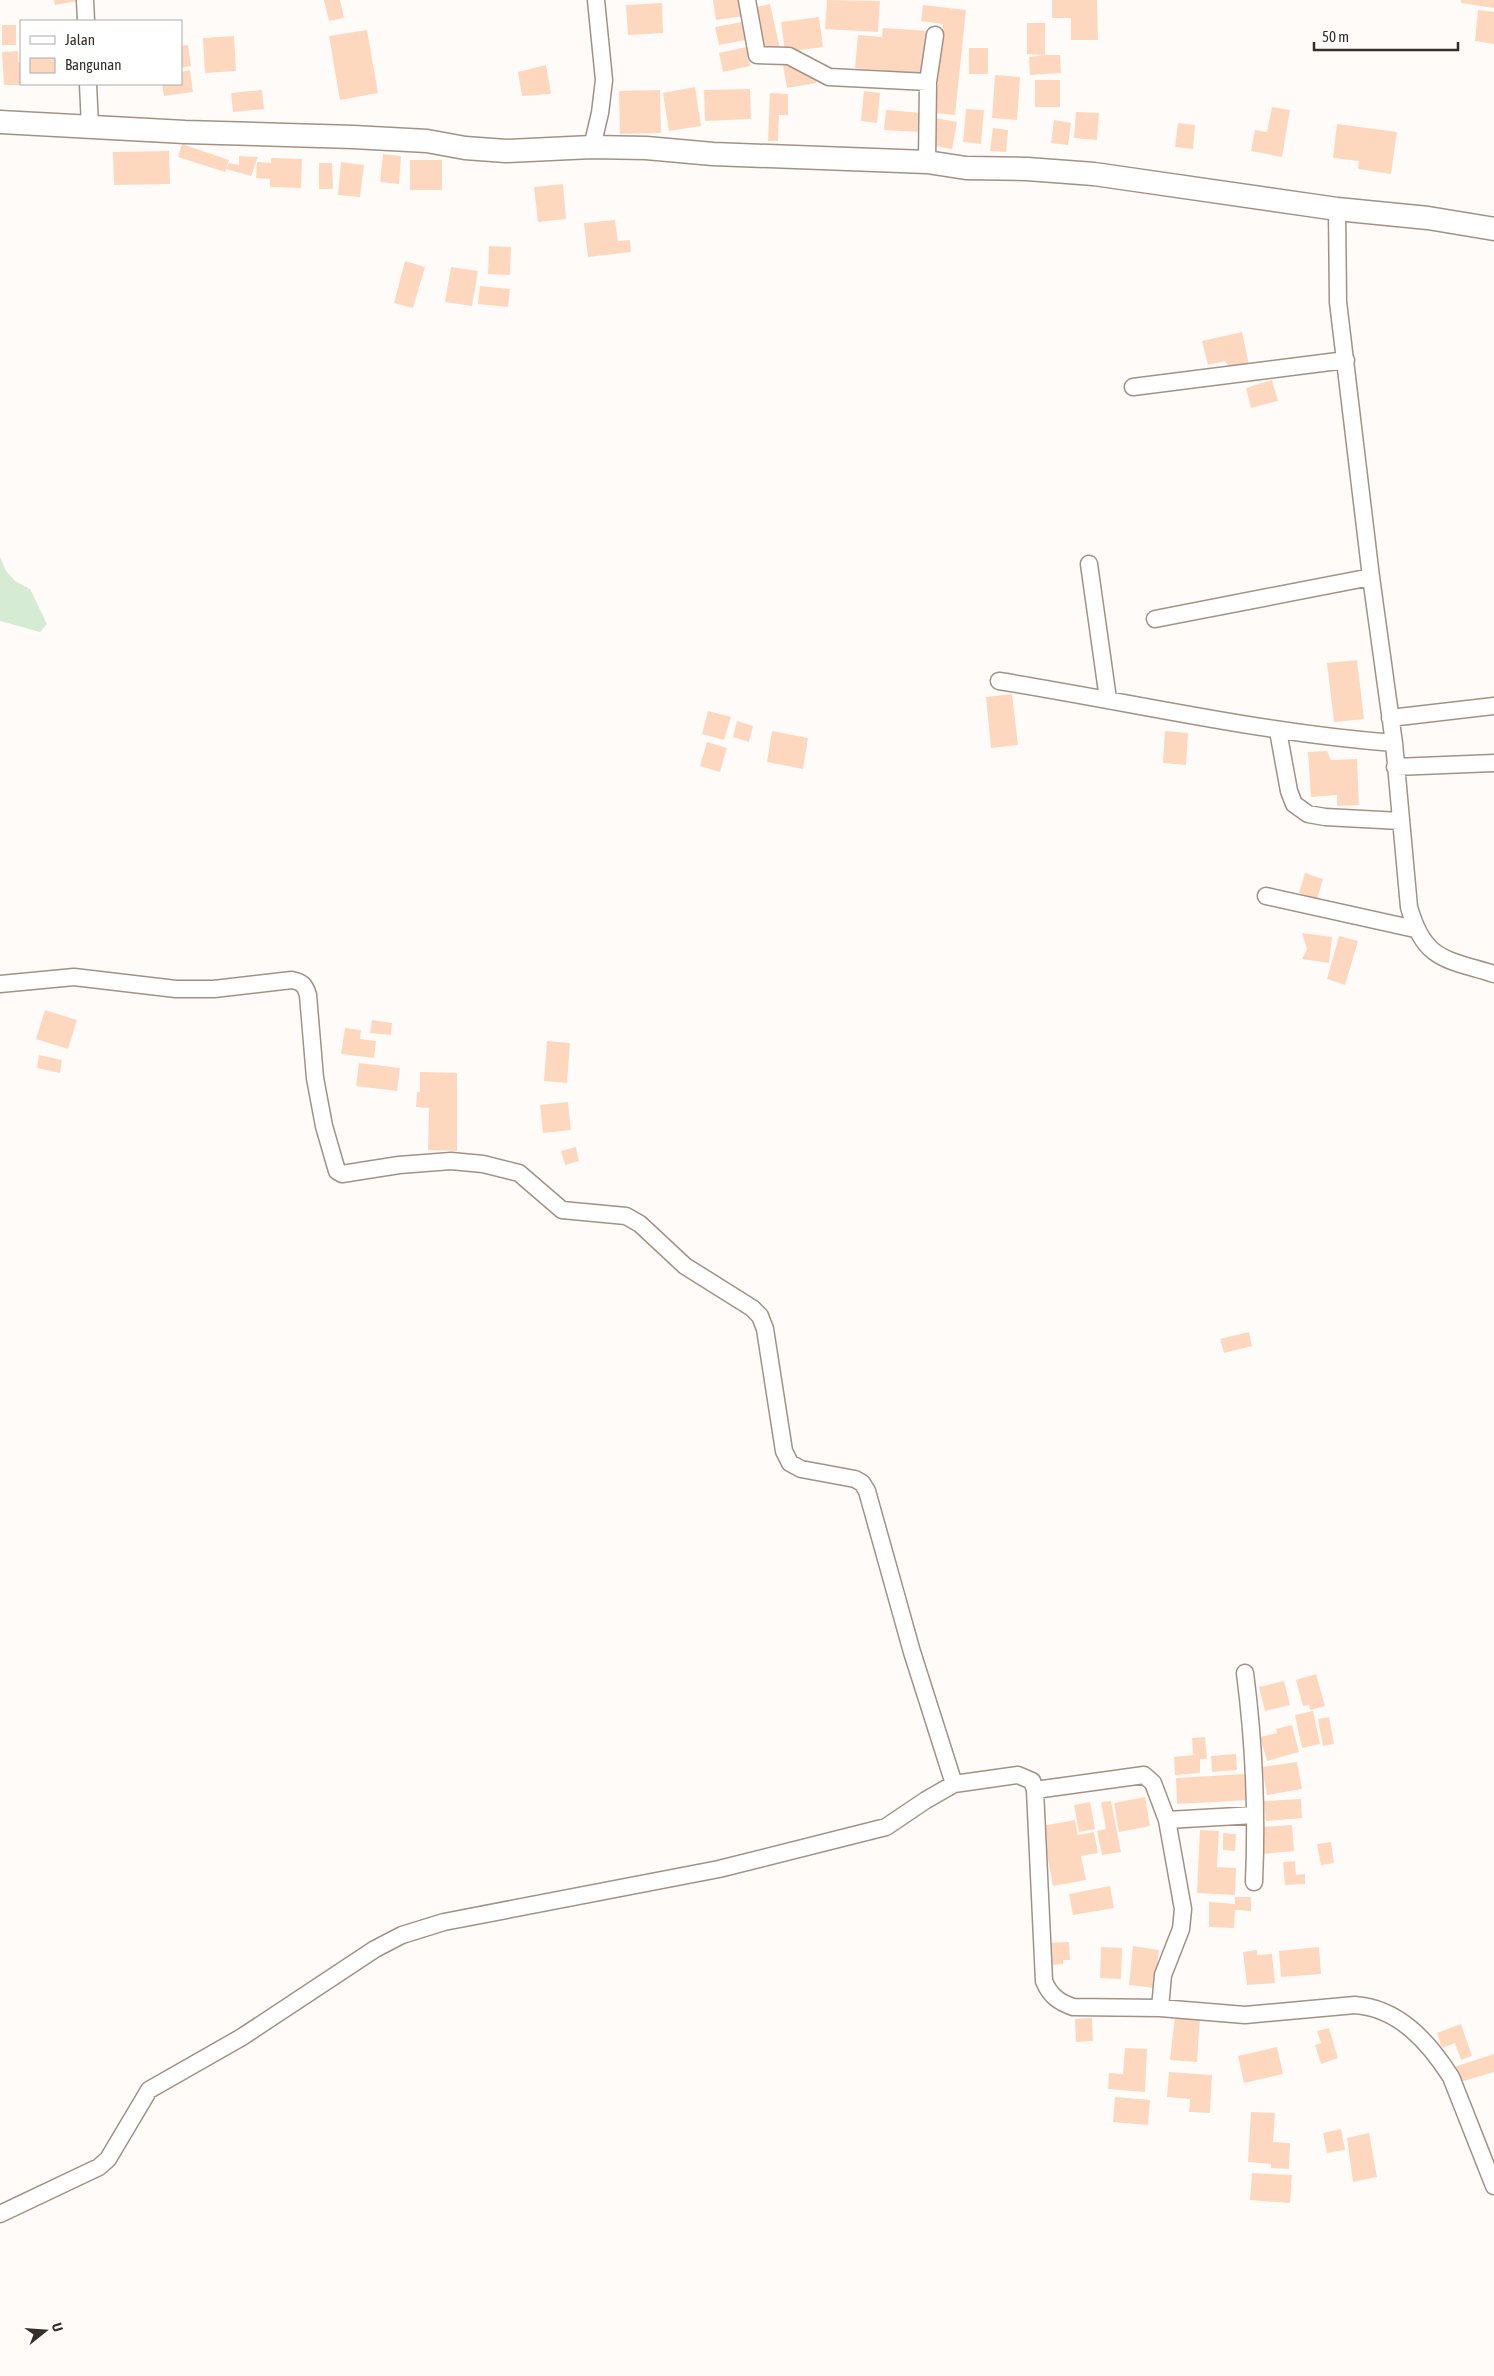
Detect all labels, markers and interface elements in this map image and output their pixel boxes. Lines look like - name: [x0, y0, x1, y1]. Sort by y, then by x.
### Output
- legend: [20, 20, 182, 85]
- scale bar: [1314, 20, 1458, 52]
- text: 50 m: [1322, 28, 1349, 45]
- text: Jalan: [65, 31, 95, 48]
- text: Bangunan: [65, 56, 122, 73]
- north arrow: [20, 2306, 70, 2356]
- text: U: [49, 2321, 66, 2333]

